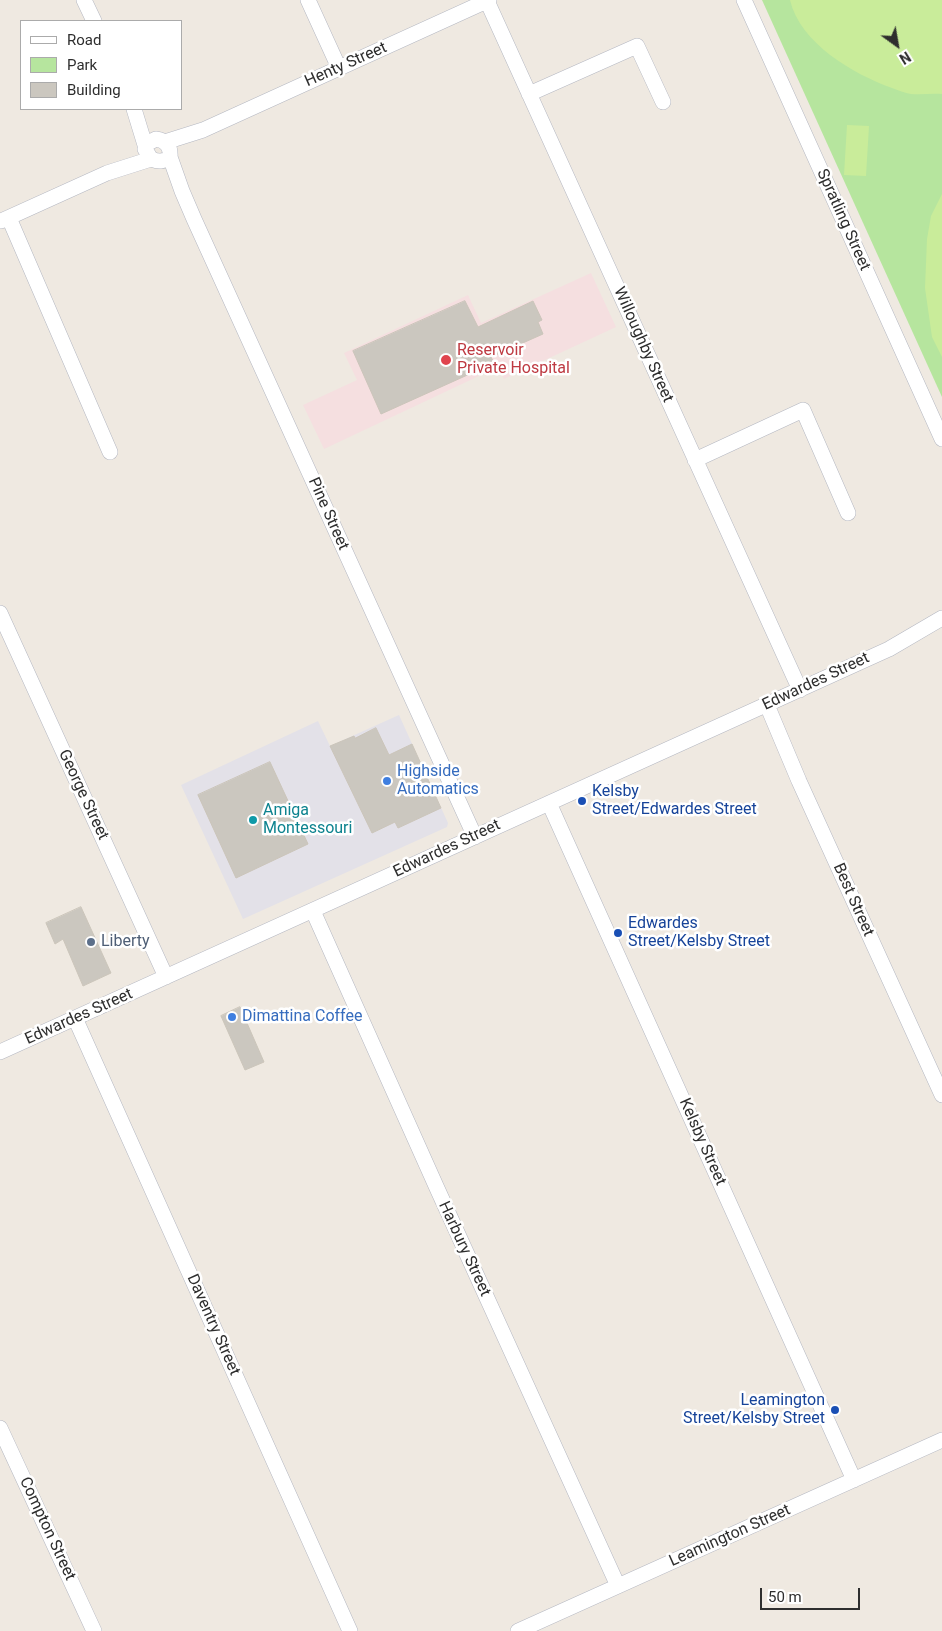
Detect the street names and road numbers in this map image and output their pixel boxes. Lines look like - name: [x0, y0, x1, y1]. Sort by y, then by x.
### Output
- street label: Henty Street: [302, 38, 390, 92]
- street label: Spratling Street: [812, 166, 874, 274]
- street label: Willoughby Street: [609, 284, 677, 406]
- street label: Pine Street: [303, 475, 353, 553]
- street label: Edwardes Street: [759, 649, 873, 715]
- street label: George Street: [54, 747, 112, 843]
- street label: Edwardes Street: [390, 816, 504, 882]
- street label: Best Street: [828, 860, 878, 940]
- street label: Edwardes Street: [22, 985, 136, 1049]
- street label: Kelsby Street: [674, 1096, 730, 1188]
- street label: Harbury Street: [434, 1198, 494, 1300]
- street label: Daventry Street: [182, 1271, 244, 1379]
- street label: Compton Street: [15, 1474, 79, 1584]
- street label: Leamington Street: [666, 1501, 794, 1571]

